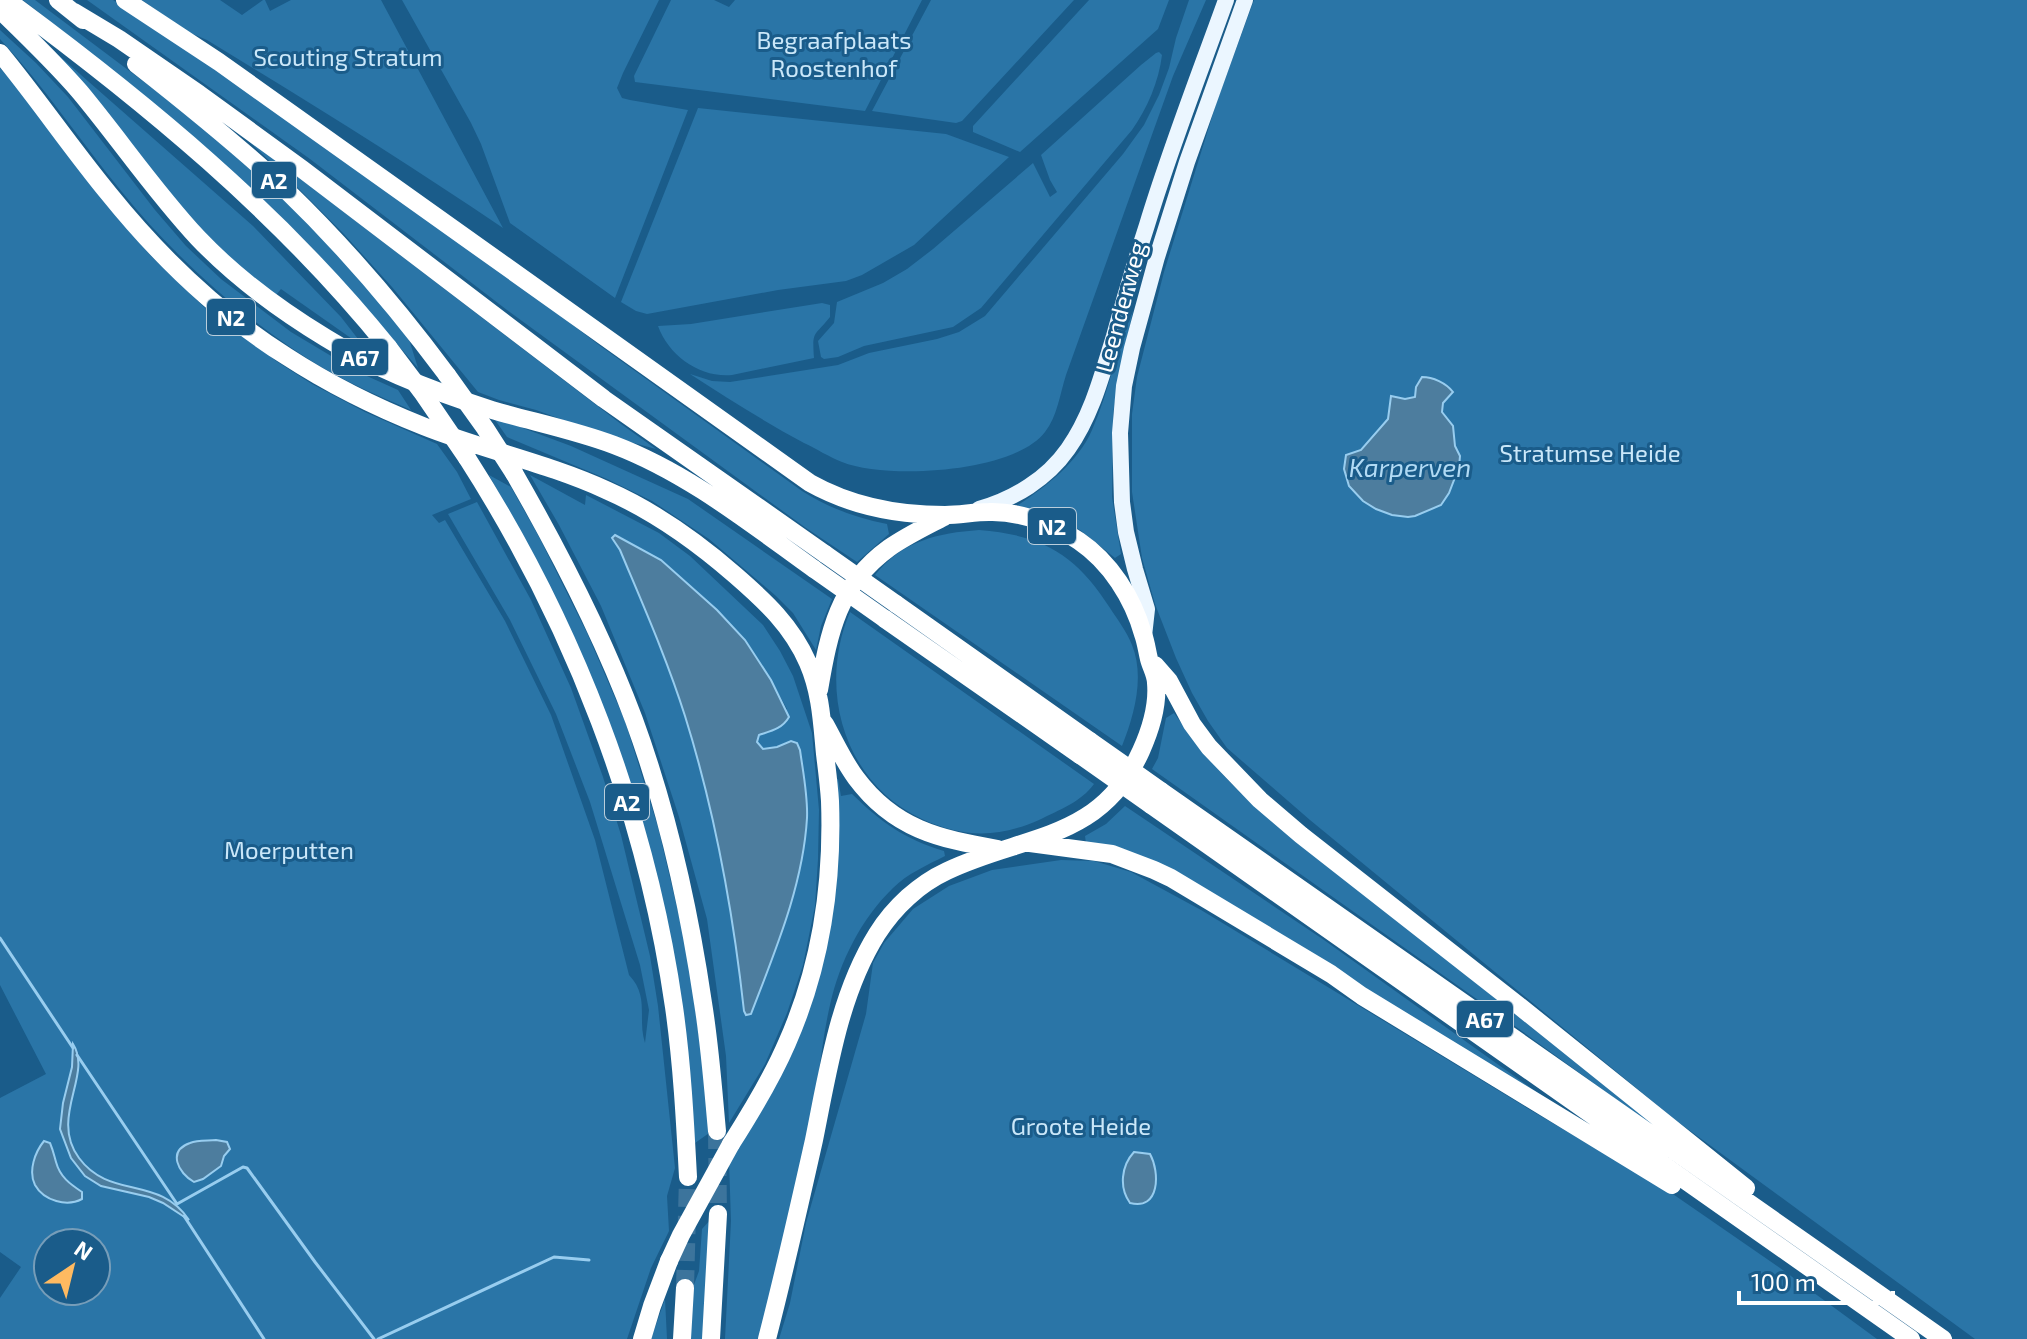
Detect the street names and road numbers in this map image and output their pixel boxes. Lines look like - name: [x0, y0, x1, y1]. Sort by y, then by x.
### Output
- road number: A2: [252, 162, 296, 198]
- street label: Leenderweg: [1089, 238, 1151, 376]
- road number: N2: [207, 299, 255, 335]
- road number: A67: [332, 339, 388, 375]
- road number: N2: [1028, 508, 1076, 544]
- road number: A2: [605, 784, 649, 820]
- road number: A67: [1457, 1001, 1513, 1037]

